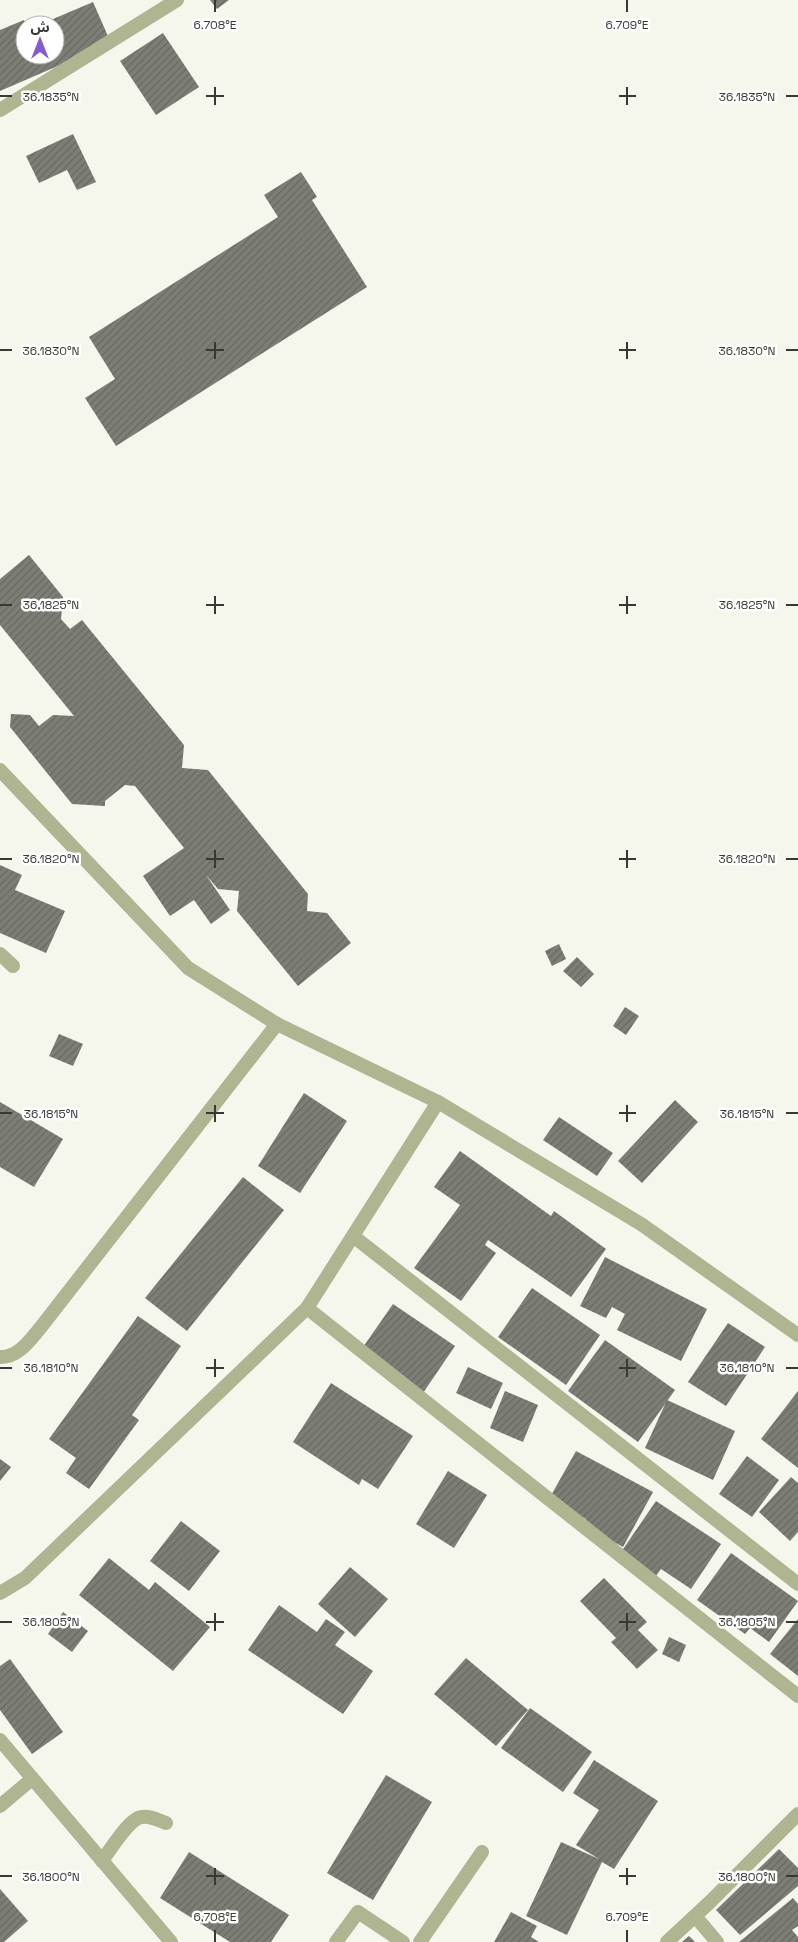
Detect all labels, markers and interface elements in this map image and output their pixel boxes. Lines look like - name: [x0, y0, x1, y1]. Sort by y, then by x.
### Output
- north arrow: [15, 15, 65, 65]
- text: 6.708°E: [193, 17, 237, 33]
- text: 6.709°E: [606, 17, 649, 33]
- text: ش: [30, 18, 50, 36]
- text: 36.1835°N: [23, 89, 79, 105]
- text: 36.1835°N: [719, 89, 775, 105]
- text: 36.1830°N: [22, 343, 80, 359]
- text: 36.1830°N: [718, 343, 776, 359]
- text: 36.1825°N: [23, 597, 79, 613]
- text: 36.1825°N: [719, 597, 775, 613]
- text: 36.1820°N: [22, 851, 80, 867]
- text: 36.1820°N: [718, 851, 776, 867]
- text: 36.1815°N: [24, 1106, 78, 1122]
- text: 36.1815°N: [720, 1106, 774, 1122]
- text: 36.1810°N: [24, 1360, 78, 1376]
- text: 36.1810°N: [720, 1360, 774, 1376]
- text: 36.1805°N: [22, 1614, 80, 1630]
- text: 36.1805°N: [718, 1614, 776, 1630]
- text: 36.1800°N: [22, 1869, 80, 1885]
- text: 36.1800°N: [718, 1869, 776, 1885]
- text: 6.708°E: [193, 1909, 237, 1925]
- text: 6.709°E: [606, 1909, 649, 1925]

